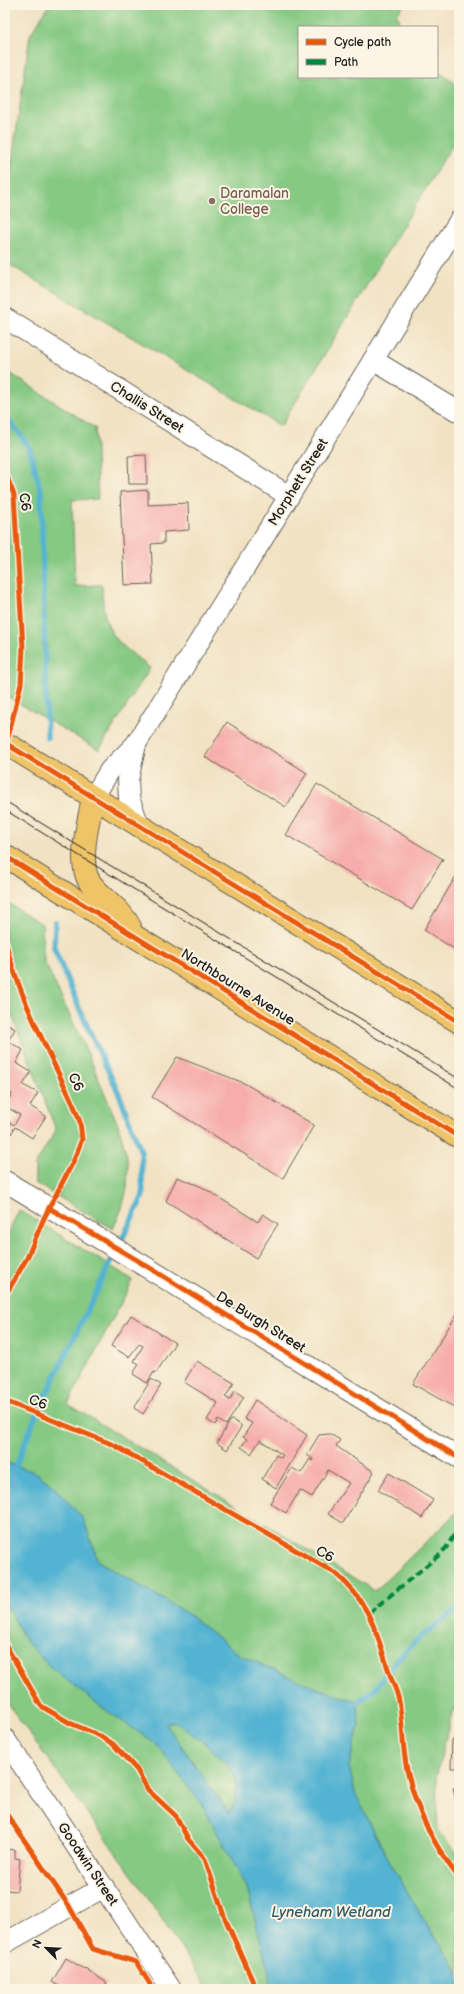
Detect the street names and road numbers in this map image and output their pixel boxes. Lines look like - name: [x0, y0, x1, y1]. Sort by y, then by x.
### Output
- street label: Challis Street: [107, 378, 188, 437]
- street label: Morphett Street: [264, 435, 332, 529]
- street label: C6: [15, 492, 35, 513]
- street label: Northbourne Avenue: [178, 945, 298, 1029]
- street label: C6: [64, 1070, 88, 1094]
- street label: De Burgh Street: [213, 1288, 309, 1357]
- street label: C6: [26, 1391, 50, 1414]
- street label: C6: [313, 1542, 338, 1566]
- street label: Goodwin Street: [54, 1819, 122, 1909]

